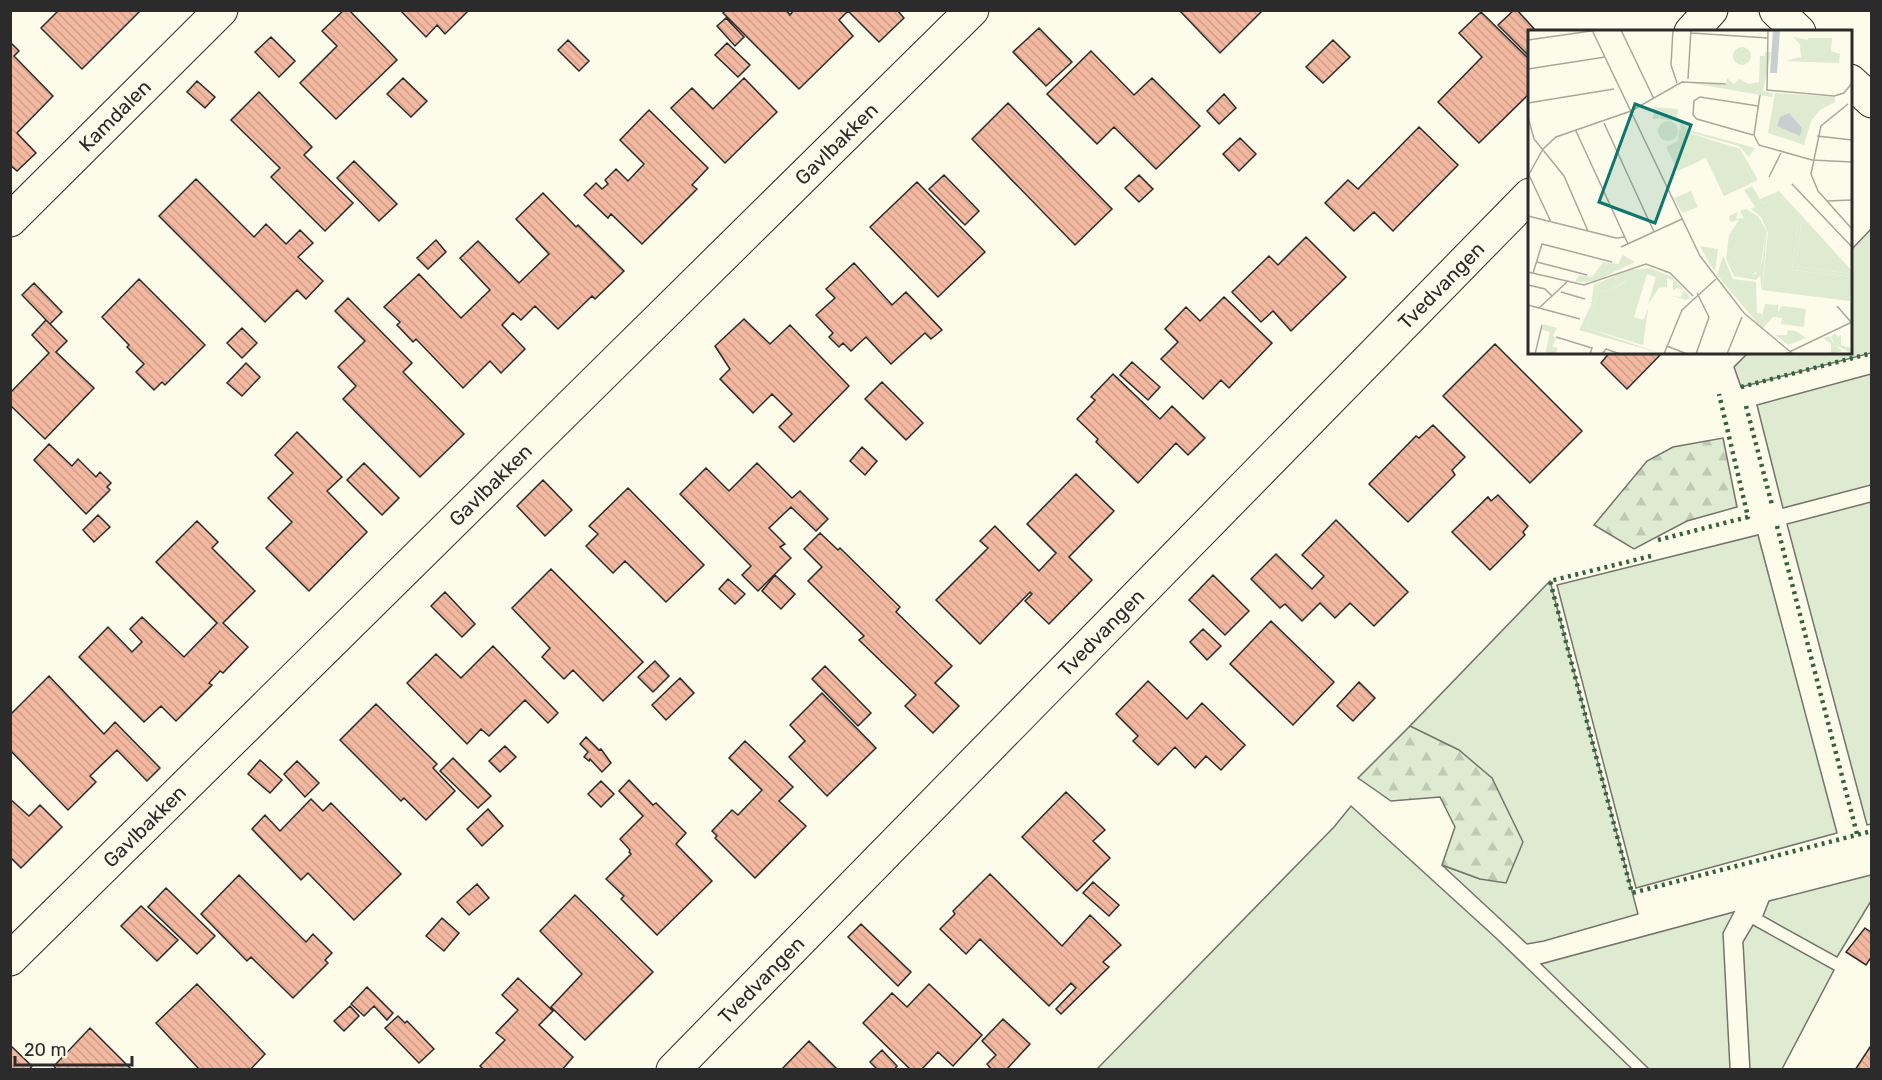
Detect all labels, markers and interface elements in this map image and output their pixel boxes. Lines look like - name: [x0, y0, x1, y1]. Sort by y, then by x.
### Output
- inset map: [1528, 30, 1852, 354]
- street label: Kamdalen: [74, 75, 156, 157]
- street label: Gavlbakken: [790, 98, 883, 190]
- street label: Tvedvangen: [1393, 237, 1489, 334]
- street label: Gavlbakken: [444, 439, 537, 531]
- street label: Tvedvangen: [1053, 584, 1149, 682]
- street label: Gavlbakken: [98, 780, 191, 872]
- street label: Tvedvangen: [713, 931, 809, 1029]
- scale bar: [15, 1029, 132, 1067]
- text: 20 m: [24, 1039, 66, 1061]

